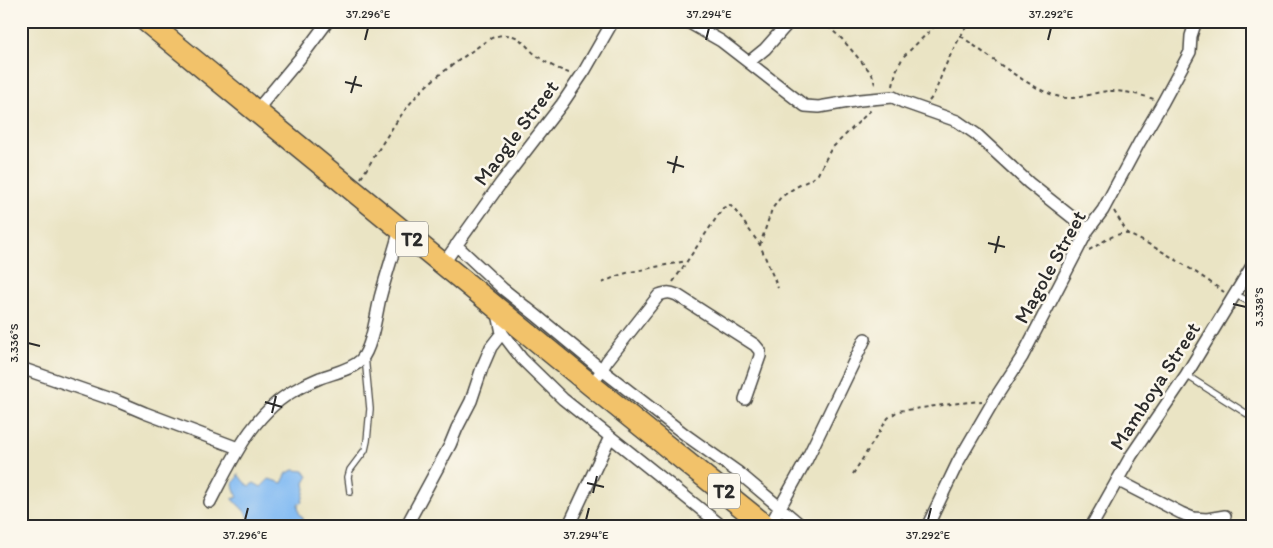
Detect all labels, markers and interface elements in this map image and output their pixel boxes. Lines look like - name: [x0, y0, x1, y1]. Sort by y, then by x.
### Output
- text: 37.296°E: [346, 7, 391, 21]
- text: 37.294°E: [686, 7, 732, 21]
- text: 37.292°E: [1029, 7, 1074, 21]
- street label: Maogle Street: [468, 75, 563, 190]
- street label: Magole Street: [1008, 206, 1091, 328]
- road number: T2: [396, 222, 428, 256]
- text: 3.338°S: [1252, 287, 1266, 327]
- street label: Mamboya Street: [1104, 317, 1205, 454]
- text: 3.336°S: [7, 323, 21, 363]
- road number: T2: [708, 474, 740, 508]
- text: 37.296°E: [223, 528, 268, 542]
- text: 37.294°E: [563, 528, 609, 542]
- text: 37.292°E: [906, 528, 951, 542]

